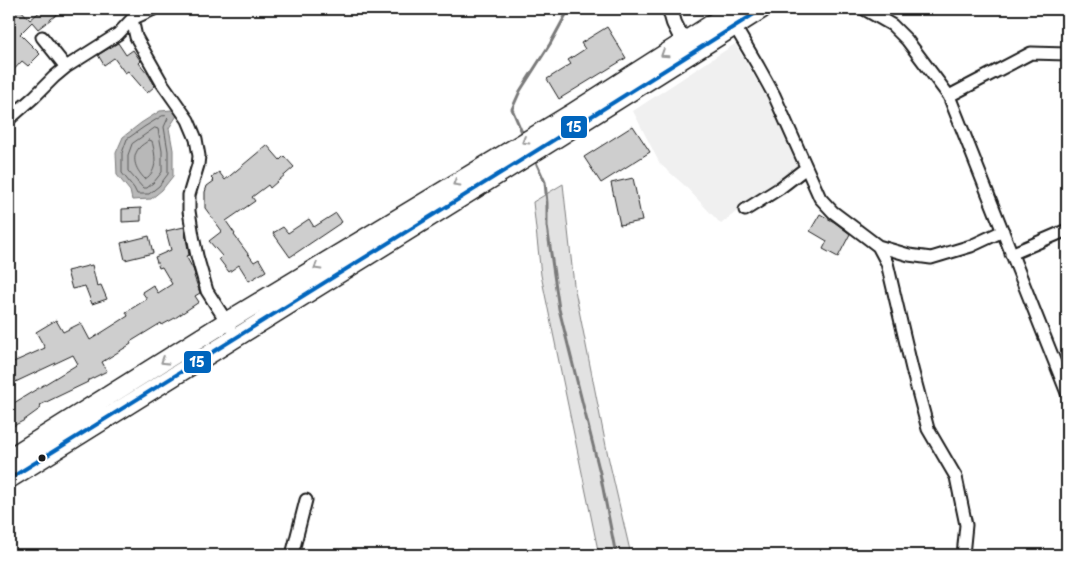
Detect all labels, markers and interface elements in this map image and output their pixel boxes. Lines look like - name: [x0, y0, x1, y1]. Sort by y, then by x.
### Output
- one-way arrow: [660, 47, 669, 57]
- line badge: 15: [560, 115, 588, 139]
- text: 15: [566, 116, 582, 137]
- one-way arrow: [522, 135, 531, 145]
- one-way arrow: [453, 176, 462, 186]
- one-way arrow: [314, 261, 323, 271]
- line badge: 15: [183, 350, 212, 374]
- text: 15: [189, 351, 205, 372]
- one-way arrow: [160, 355, 169, 365]
- unlabelled marker: [37, 453, 47, 463]

